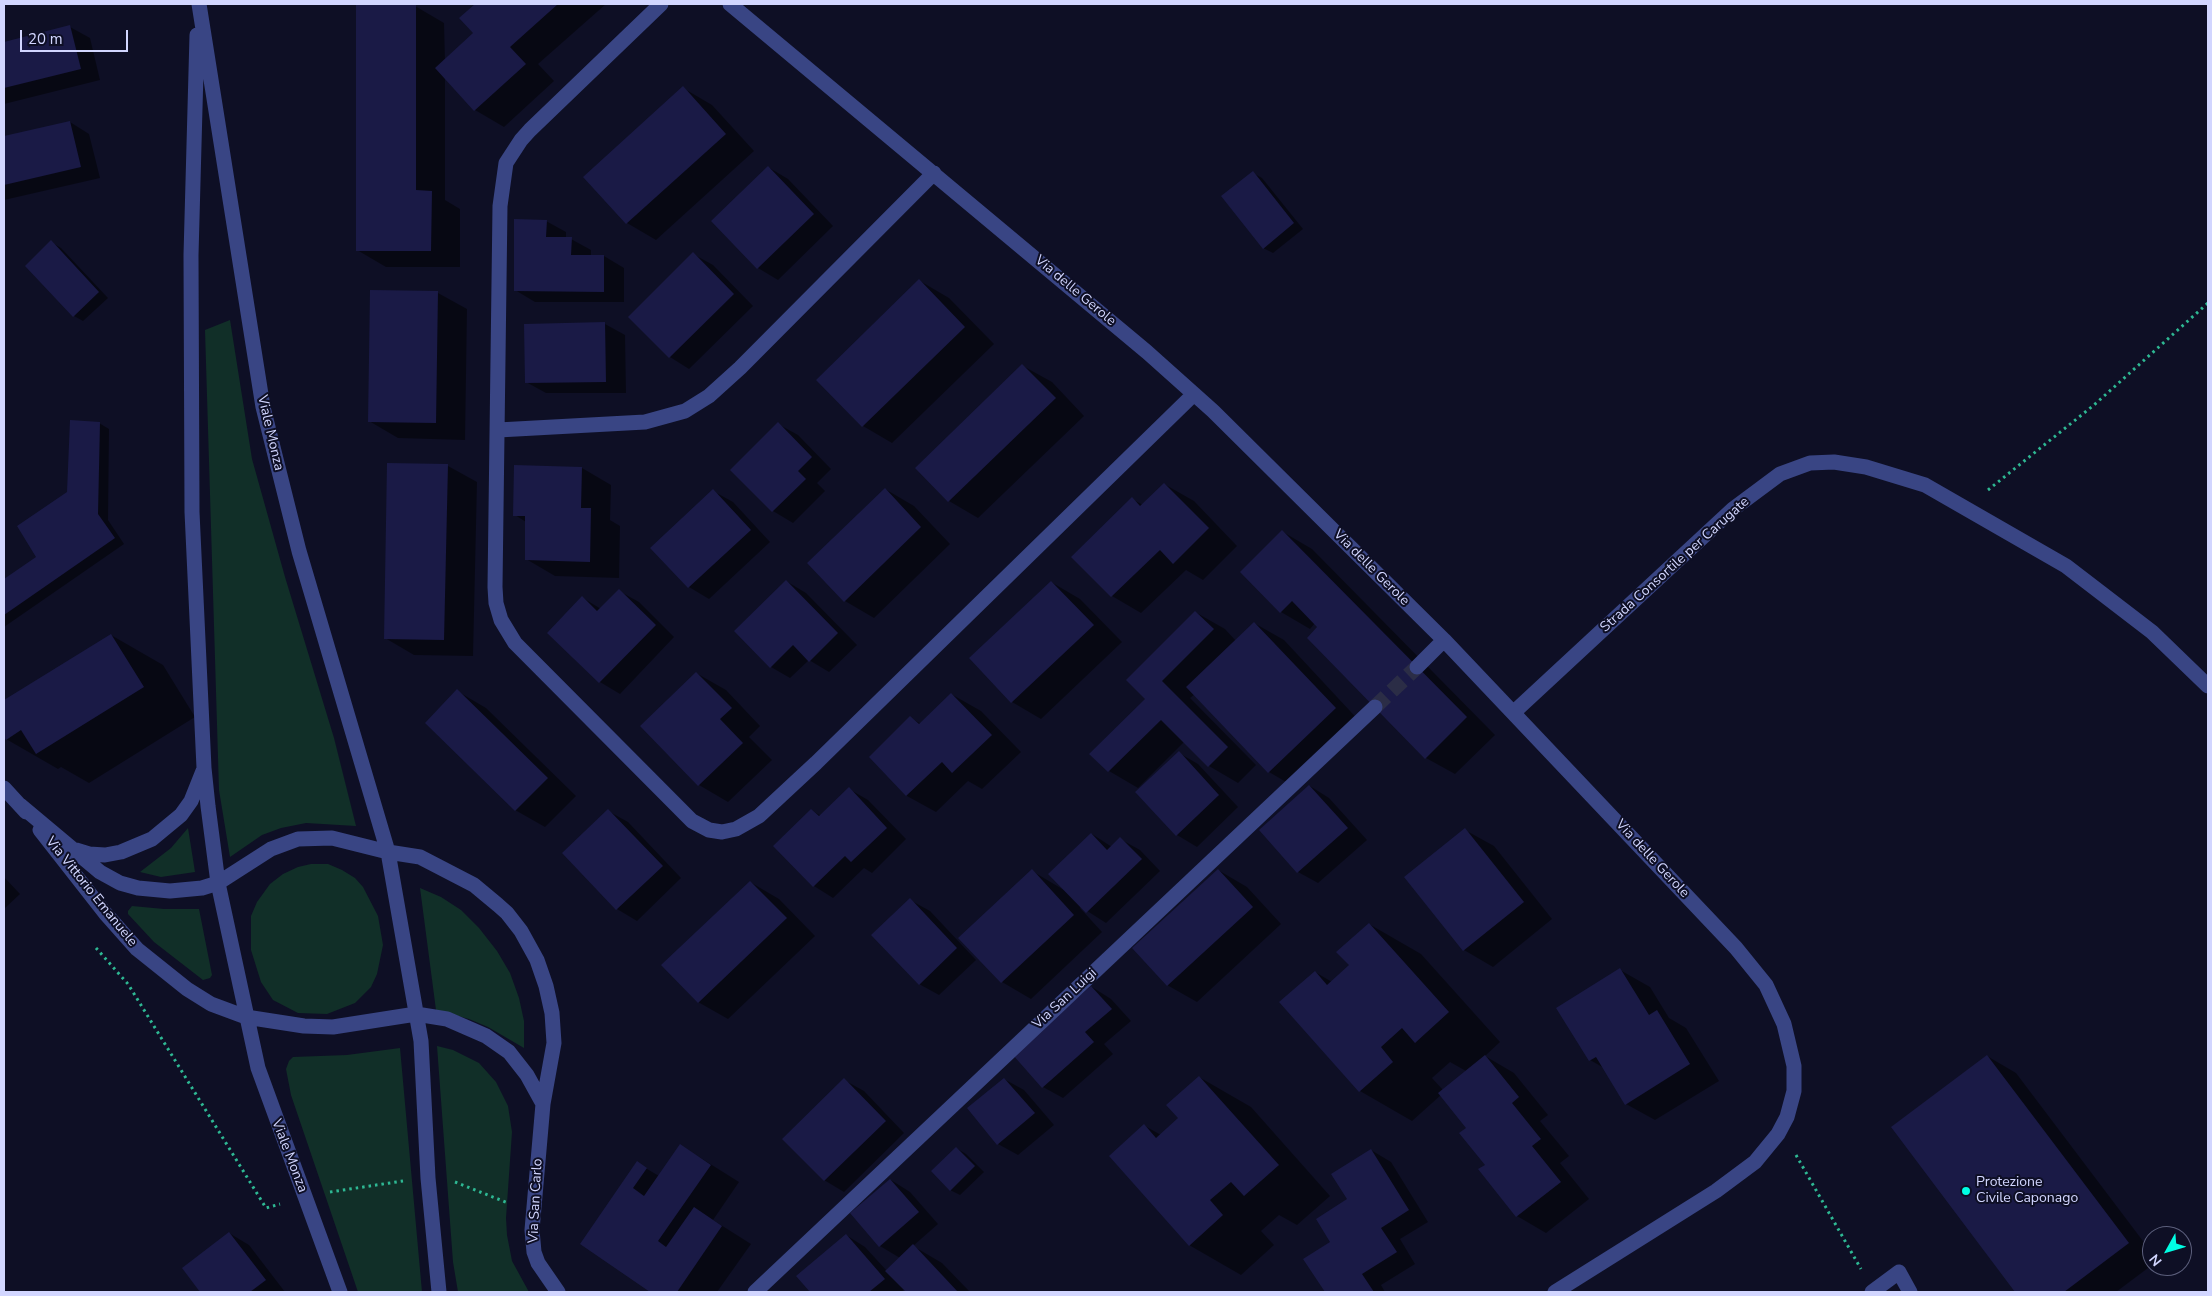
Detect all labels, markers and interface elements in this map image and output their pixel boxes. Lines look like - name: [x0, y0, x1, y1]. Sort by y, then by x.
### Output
- scale bar: [22, 20, 130, 52]
- text: 20 m: [28, 29, 63, 49]
- street label: Via delle Gerole: [1031, 252, 1119, 330]
- street label: Viale Monza: [253, 394, 287, 472]
- street label: Strada Consortile per Carugate: [1597, 494, 1753, 636]
- street label: Via delle Gerole: [1329, 526, 1413, 610]
- street label: Via delle Gerole: [1612, 816, 1692, 902]
- street label: Via Vittorio Emanuele: [42, 834, 140, 950]
- street label: Via San Luigi: [1029, 965, 1101, 1033]
- street label: Viale Monza: [267, 1117, 311, 1195]
- street label: Via San Carlo: [525, 1158, 547, 1244]
- place label: Protezione Civile Caponago: [1976, 1175, 2078, 1208]
- marker: Protezione Civile Caponago: [1960, 1185, 1972, 1197]
- north arrow: [2142, 1226, 2192, 1276]
- text: N: [2145, 1250, 2166, 1270]

